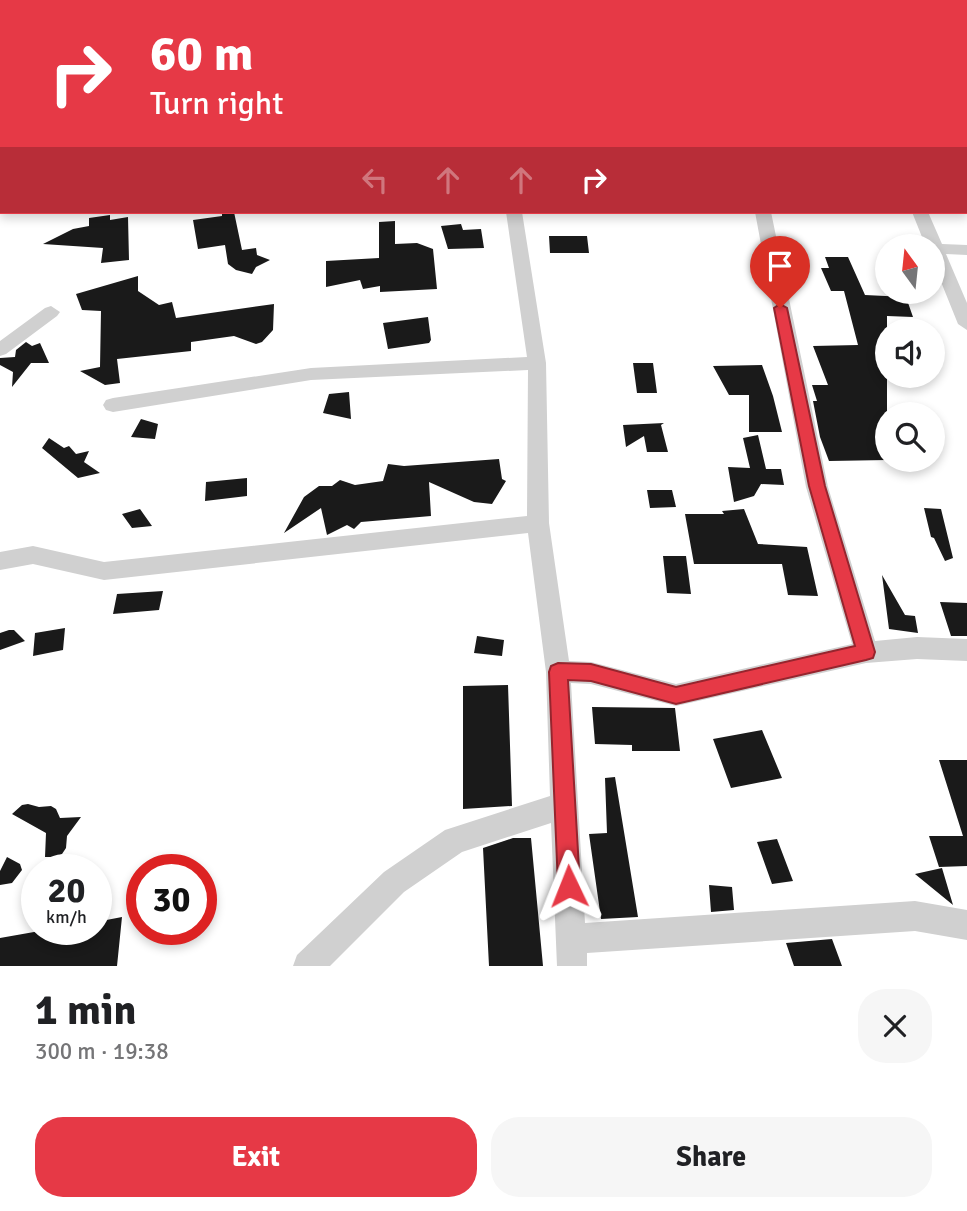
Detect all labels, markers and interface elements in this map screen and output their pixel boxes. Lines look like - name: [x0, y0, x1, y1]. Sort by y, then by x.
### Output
- text: 60 m: [150, 24, 253, 84]
- icon: right: [35, 28, 126, 119]
- text: Turn right: [150, 84, 283, 123]
- icon: left: [356, 161, 394, 199]
- icon: ahead: [429, 161, 467, 199]
- icon: ahead: [502, 161, 540, 199]
- icon: right: [575, 161, 613, 199]
- north arrow: [875, 234, 945, 304]
- map controls: [875, 234, 945, 472]
- pin: [750, 236, 810, 308]
- icon: arrive: [761, 247, 799, 285]
- button: sound: [875, 318, 945, 388]
- button: search: [875, 402, 945, 472]
- position arrow: [532, 849, 606, 923]
- speed limit sign: 30: [126, 854, 217, 945]
- text: 20: [48, 869, 85, 912]
- text: km/h: [46, 906, 87, 928]
- text: 1 min: [35, 985, 136, 1036]
- button: close: [858, 989, 932, 1063]
- text: 300 m · 19:38: [35, 1037, 169, 1066]
- button: Exit: [35, 1117, 477, 1197]
- button: Share: [491, 1117, 932, 1197]

